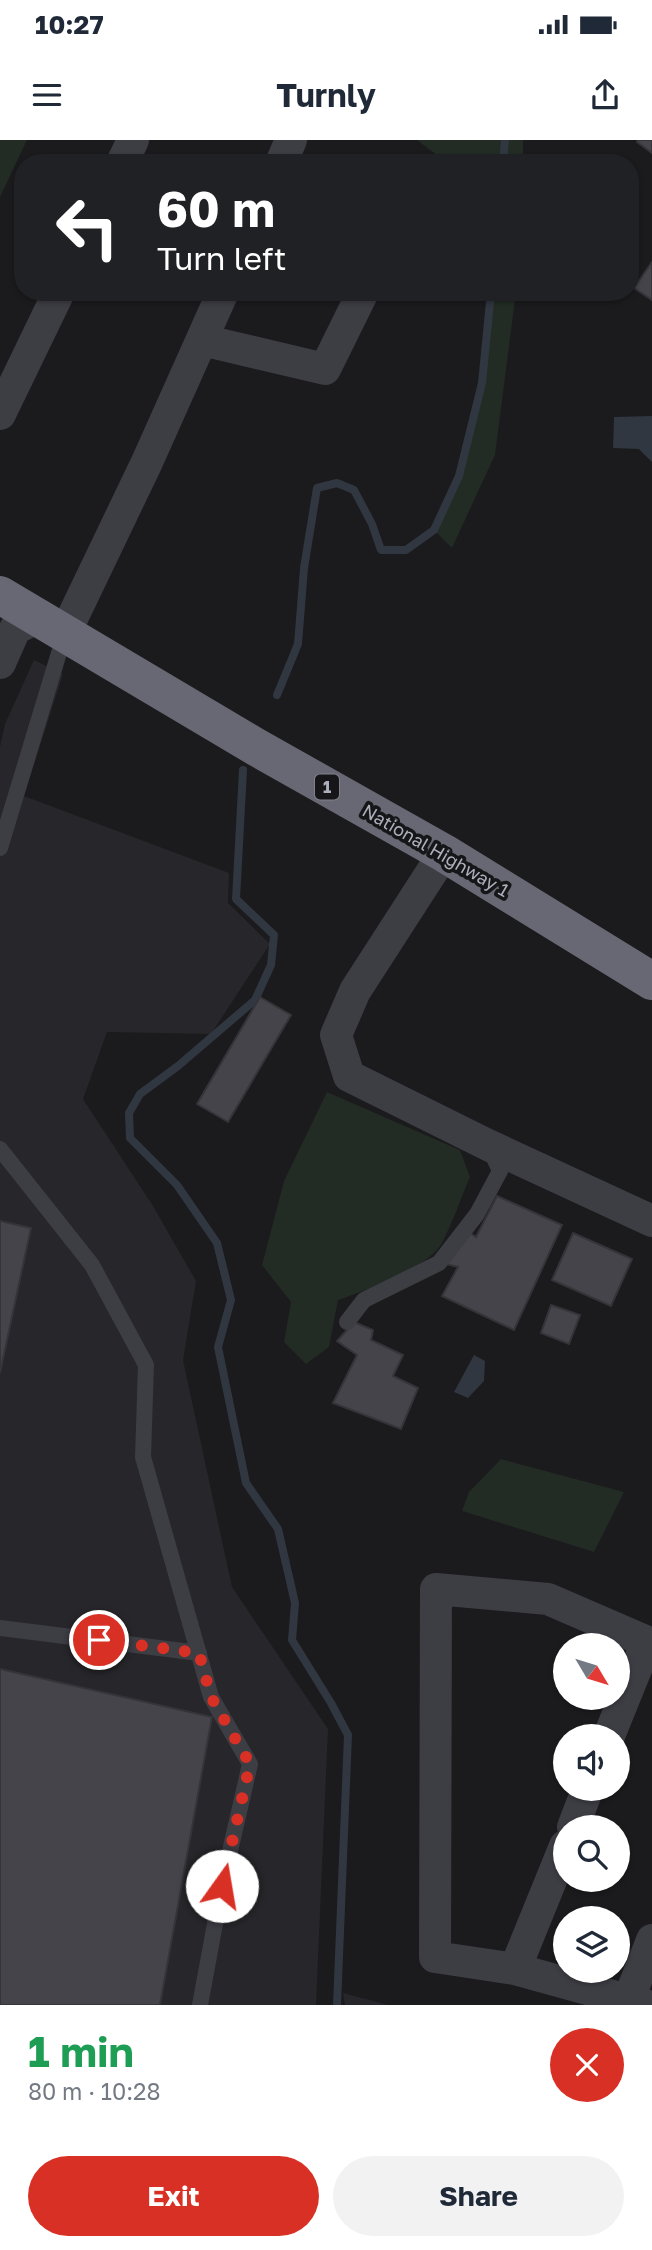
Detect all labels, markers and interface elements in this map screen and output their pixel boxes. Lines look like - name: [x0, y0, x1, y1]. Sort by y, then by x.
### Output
- text: 10:27: [35, 9, 104, 40]
- icon: menu: [28, 76, 66, 114]
- text: Turnly: [276, 76, 376, 114]
- icon: share: [586, 76, 624, 114]
- text: 60 m: [157, 179, 275, 238]
- icon: left: [42, 182, 133, 273]
- text: Turn left: [157, 239, 286, 277]
- road number: 1: [315, 774, 339, 800]
- street label: National Highway 1: [359, 799, 514, 901]
- pin: [69, 1610, 129, 1670]
- icon: arrive: [80, 1621, 118, 1659]
- north arrow: [553, 1633, 630, 1710]
- map controls: [553, 1633, 630, 1983]
- button: sound: [553, 1724, 630, 1801]
- button: search: [553, 1815, 630, 1892]
- position arrow: [185, 1849, 259, 1923]
- button: layers: [553, 1906, 630, 1983]
- text: 1 min: [28, 2026, 134, 2076]
- button: close: [550, 2028, 624, 2102]
- text: 80 m · 10:28: [28, 2077, 160, 2105]
- button: Exit: [28, 2156, 319, 2236]
- button: Share: [333, 2156, 624, 2236]

